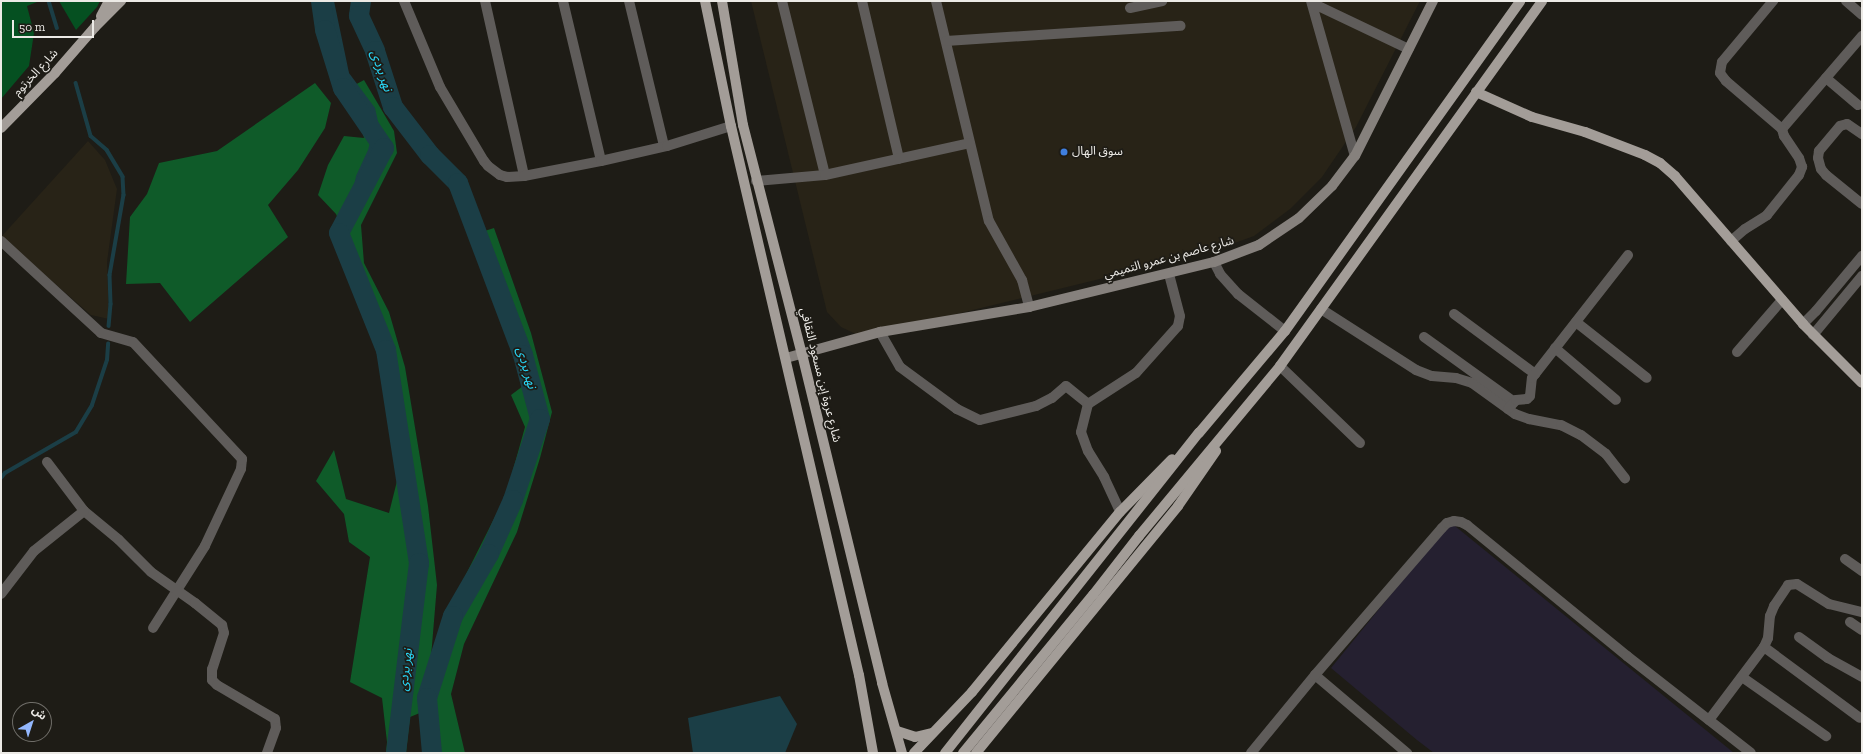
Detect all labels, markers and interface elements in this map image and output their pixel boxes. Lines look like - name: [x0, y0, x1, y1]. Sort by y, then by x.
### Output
- scale bar: [14, 12, 96, 38]
- text: 50 m: [19, 20, 45, 34]
- street label: شارع الخرتوم: [11, 46, 61, 100]
- water label: نهر بردى: [367, 48, 395, 94]
- place label: سوق الهال: [1072, 145, 1123, 159]
- marker: سوق الهال: [1059, 147, 1069, 157]
- street label: شارع عاصم بن عمرو التميمي: [1102, 234, 1236, 282]
- street label: شارع عروة إبن مسعود الثقافي: [796, 306, 844, 444]
- water label: نهر بردى: [513, 345, 539, 391]
- water label: نهر بردى: [396, 648, 416, 692]
- north arrow: [12, 702, 52, 742]
- text: ش: [29, 703, 49, 723]

